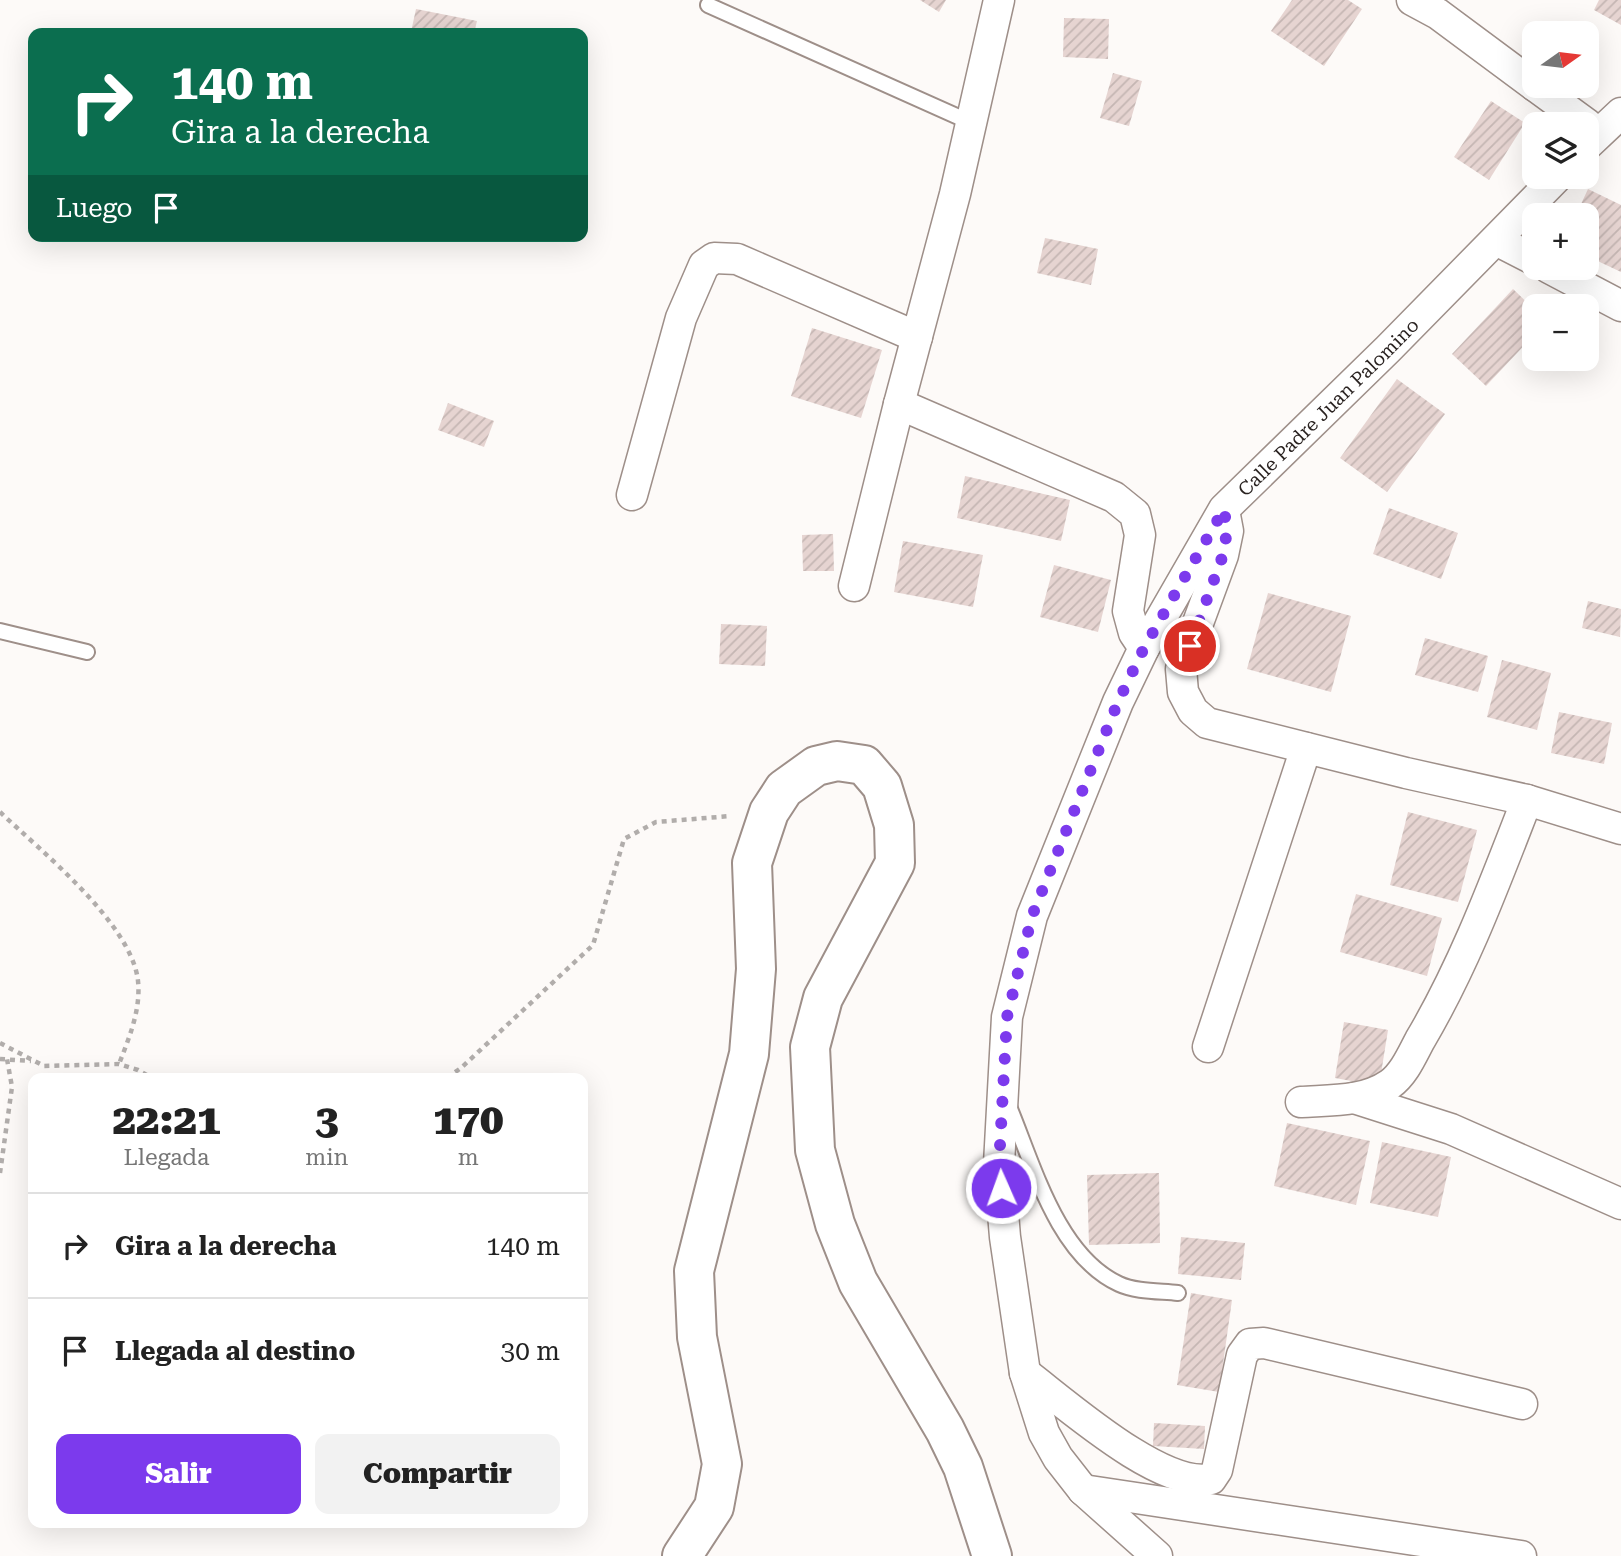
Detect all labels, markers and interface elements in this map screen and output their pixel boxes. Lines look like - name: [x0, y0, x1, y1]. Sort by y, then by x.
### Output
- north arrow: [1522, 21, 1600, 98]
- map controls: [1522, 21, 1599, 371]
- text: 140 m: [171, 54, 313, 111]
- icon: right: [56, 56, 147, 147]
- button: layers: [1522, 112, 1599, 189]
- text: Gira a la derecha: [171, 113, 430, 151]
- icon: arrive: [147, 189, 185, 227]
- text: Luego: [56, 193, 133, 223]
- button: +: [1522, 203, 1599, 280]
- button: −: [1522, 294, 1599, 371]
- street label: Calle Padre Juan Palomino: [1233, 314, 1424, 501]
- pin: [1160, 616, 1220, 676]
- icon: arrive: [1171, 627, 1209, 665]
- text: 22:21: [113, 1095, 221, 1144]
- text: 3: [315, 1095, 339, 1144]
- text: 170: [433, 1095, 503, 1144]
- text: Llegada: [124, 1144, 210, 1171]
- text: min: [305, 1144, 348, 1171]
- text: m: [458, 1144, 479, 1171]
- position arrow: [964, 1151, 1038, 1225]
- icon: right: [56, 1227, 94, 1265]
- text: Gira a la derecha: [115, 1231, 336, 1261]
- text: 140 m: [486, 1231, 560, 1261]
- icon: arrive: [56, 1332, 94, 1370]
- text: Llegada al destino: [115, 1336, 355, 1366]
- text: 30 m: [501, 1336, 560, 1366]
- button: Salir: [56, 1434, 301, 1514]
- button: Compartir: [315, 1434, 560, 1514]

